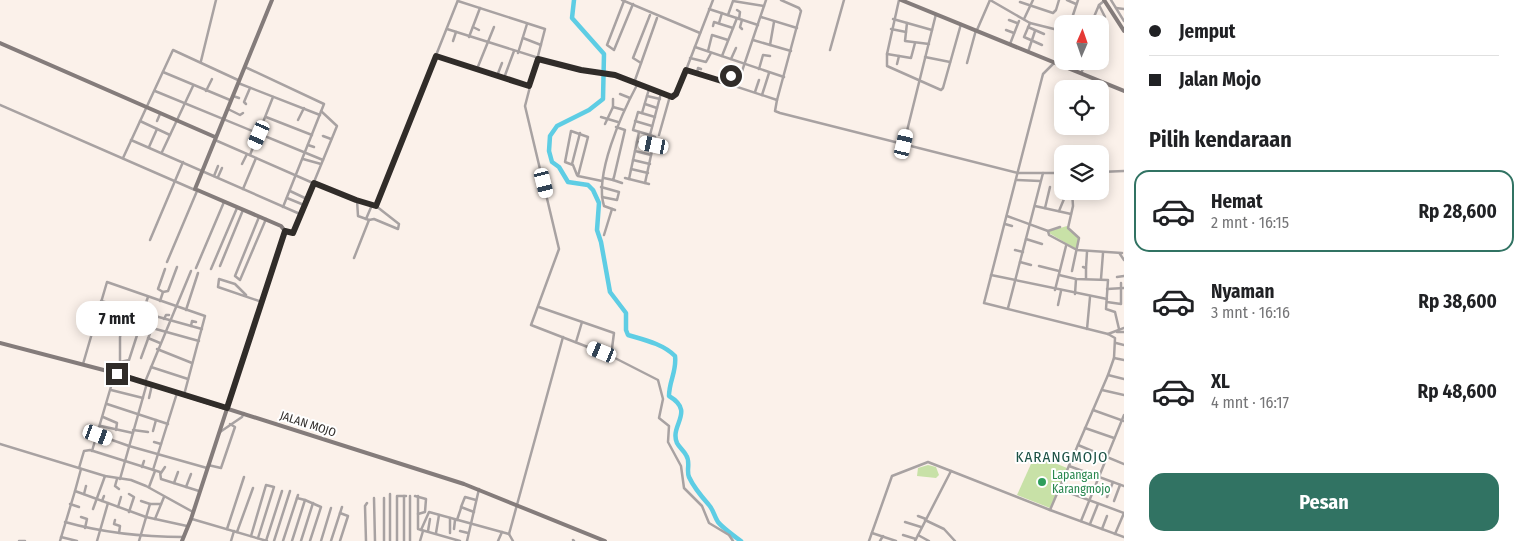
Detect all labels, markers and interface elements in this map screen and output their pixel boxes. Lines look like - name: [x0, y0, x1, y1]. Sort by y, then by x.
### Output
- north arrow: [1054, 15, 1109, 70]
- map controls: [1054, 15, 1109, 200]
- text: Jemput: [1179, 20, 1236, 43]
- route start: [720, 65, 742, 87]
- text: Jalan Mojo: [1179, 68, 1261, 91]
- button: locate: [1054, 80, 1109, 135]
- car: [246, 118, 271, 152]
- text: Pilih kendaraan: [1149, 126, 1292, 153]
- car: [893, 128, 914, 160]
- car: [637, 135, 670, 155]
- button: layers: [1054, 145, 1109, 200]
- car: [533, 167, 554, 199]
- icon: car: [1151, 189, 1196, 234]
- text: Hemat: [1211, 190, 1263, 213]
- text: Rp 28,600: [1418, 200, 1497, 223]
- text: 2 mnt · 16:15: [1211, 213, 1289, 232]
- icon: car: [1151, 279, 1196, 324]
- text: Nyaman: [1211, 280, 1274, 303]
- text: Rp 38,600: [1418, 290, 1497, 313]
- callout: 7 mnt: [76, 302, 158, 336]
- text: 3 mnt · 16:16: [1211, 303, 1290, 322]
- text: 7 mnt: [99, 309, 135, 328]
- car: [585, 339, 618, 365]
- route end: [106, 363, 128, 385]
- icon: car: [1151, 369, 1196, 414]
- text: XL: [1211, 370, 1230, 393]
- text: Rp 48,600: [1417, 380, 1497, 403]
- text: 4 mnt · 16:17: [1211, 393, 1289, 412]
- street label: JALAN MOJO: [278, 408, 338, 440]
- car: [81, 423, 114, 447]
- district label: KARANGMOJO: [1016, 448, 1108, 466]
- place label: Lapangan Karangmojo: [1052, 468, 1111, 496]
- button: Pesan: [1149, 473, 1499, 531]
- marker: Lapangan Karangmojo: [1036, 476, 1048, 488]

